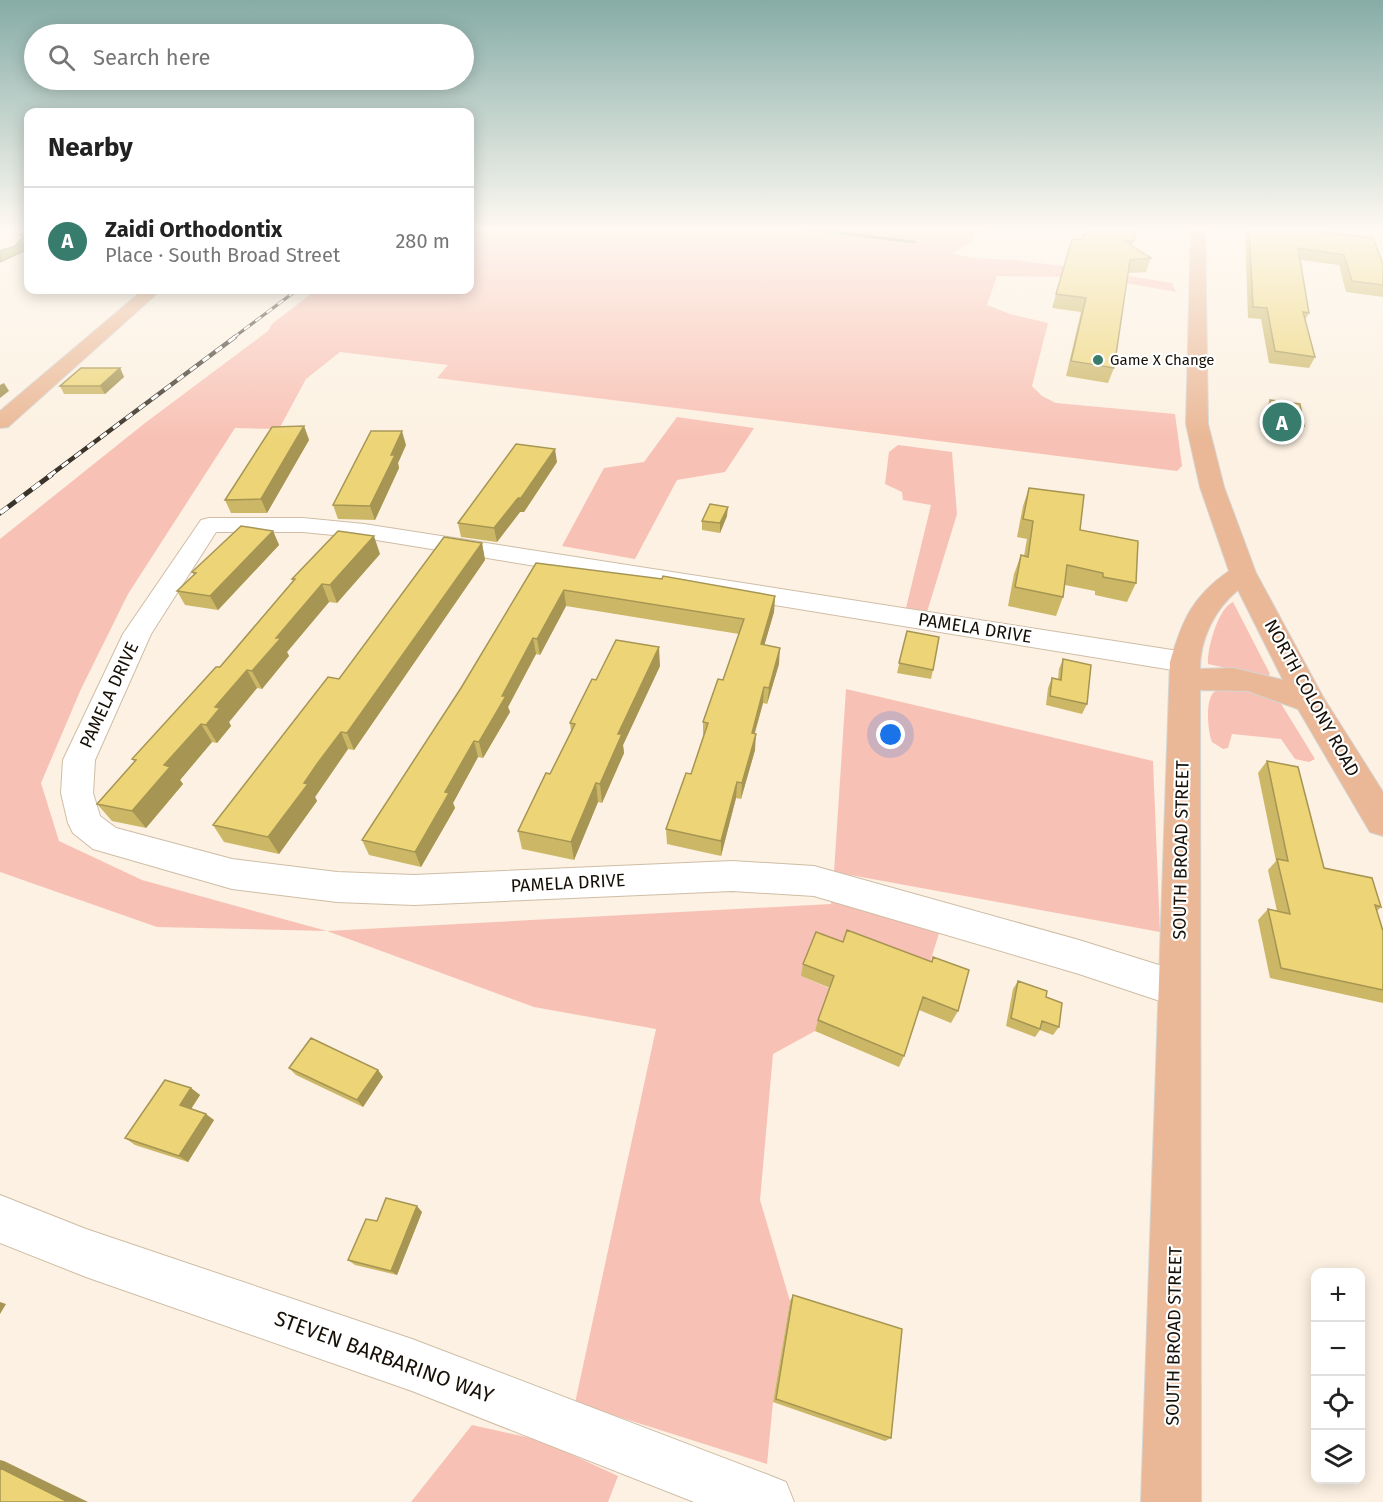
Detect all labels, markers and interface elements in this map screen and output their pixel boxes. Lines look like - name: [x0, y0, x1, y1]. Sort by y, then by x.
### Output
- search box: [24, 24, 474, 90]
- icon: search: [45, 41, 78, 74]
- text: Search here: [93, 44, 211, 71]
- text: Nearby: [48, 132, 133, 163]
- text: Zaidi Orthodontix: [105, 216, 282, 243]
- text: A: [62, 229, 73, 253]
- text: 280 m: [395, 229, 450, 253]
- text: Place · South Broad Street: [105, 243, 340, 267]
- place label: Game X Change: [1110, 351, 1214, 369]
- marker: Game X Change: [1091, 353, 1105, 367]
- pin: A: [1262, 400, 1302, 444]
- street label: PAMELA DRIVE: [917, 608, 1033, 648]
- street label: NORTH COLONY ROAD: [1260, 616, 1364, 780]
- street label: PAMELA DRIVE: [75, 638, 143, 752]
- your location: [876, 720, 905, 749]
- street label: SOUTH BROAD STREET: [1168, 759, 1194, 940]
- street label: PAMELA DRIVE: [510, 869, 626, 897]
- street label: SOUTH BROAD STREET: [1161, 1245, 1187, 1426]
- map controls: [1311, 1268, 1365, 1484]
- button: +: [1311, 1268, 1365, 1322]
- street label: STEVEN BARBARINO WAY: [271, 1305, 498, 1409]
- button: −: [1311, 1322, 1365, 1376]
- button: locate: [1311, 1376, 1365, 1430]
- button: layers: [1311, 1430, 1365, 1484]

